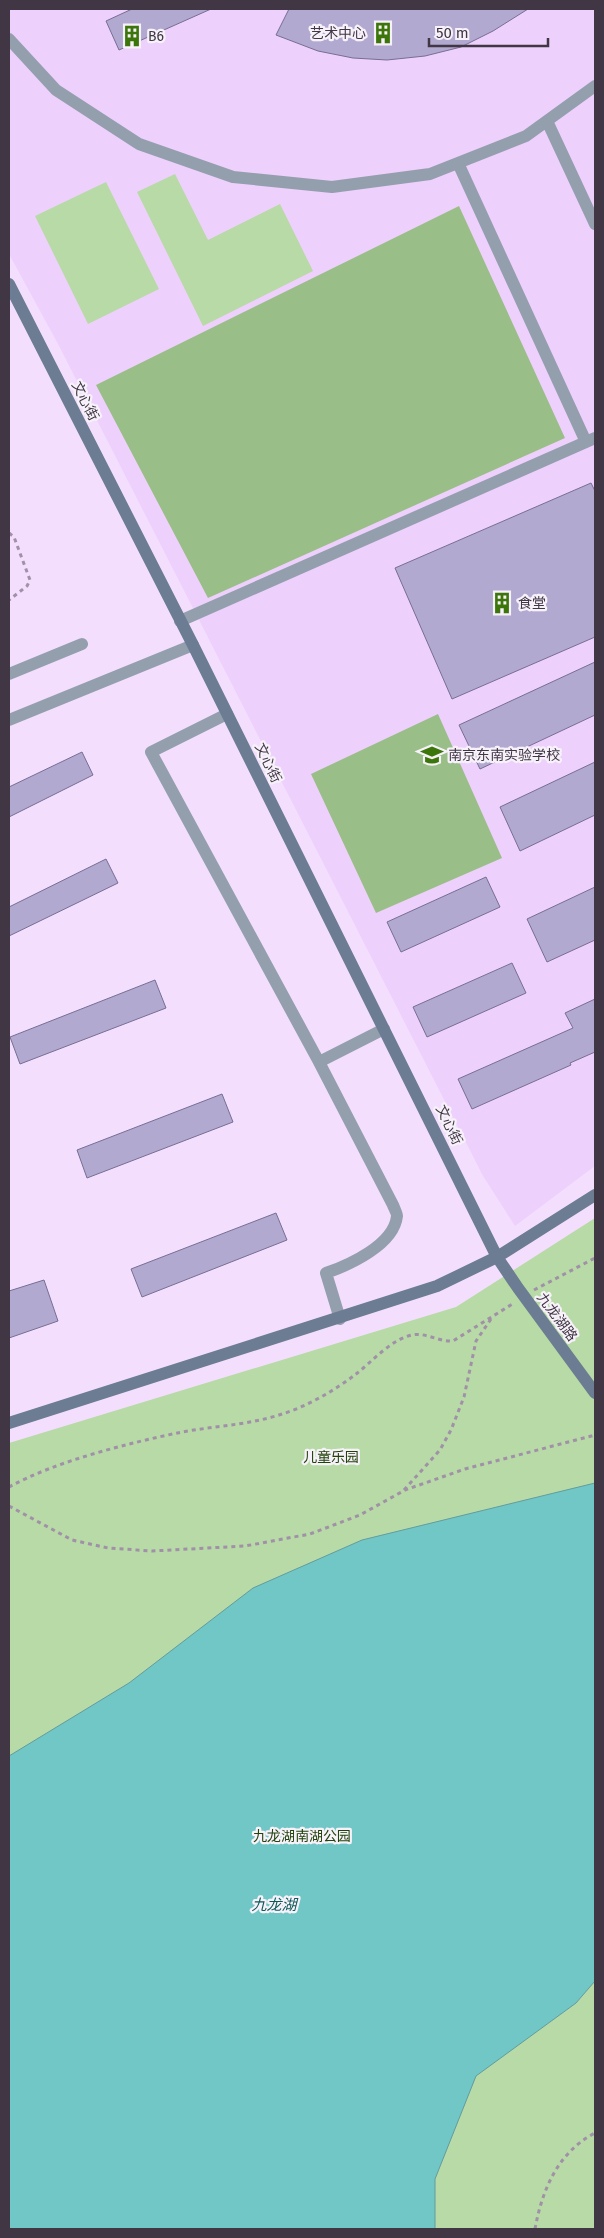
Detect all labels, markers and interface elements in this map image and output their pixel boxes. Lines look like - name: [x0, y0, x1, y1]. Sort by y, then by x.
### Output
- scale bar: [429, 15, 548, 47]
- building icon: 艺术中心: [370, 20, 396, 46]
- building icon: B6: [119, 23, 145, 49]
- text: 50 m: [436, 24, 469, 42]
- place label: 艺术中心: [310, 25, 366, 42]
- place label: B6: [148, 28, 164, 45]
- street label: 文心街: [68, 378, 102, 424]
- building icon: 食堂: [489, 590, 515, 616]
- place label: 食堂: [518, 595, 546, 612]
- street label: 文心街: [251, 740, 285, 786]
- school or university icon: 南京东南实验学校: [419, 742, 445, 768]
- place label: 南京东南实验学校: [448, 747, 560, 764]
- street label: 文心街: [432, 1102, 466, 1148]
- street label: 九龙湖路: [533, 1290, 581, 1344]
- park label: 儿童乐园: [303, 1449, 359, 1466]
- park label: 九龙湖南湖公园: [253, 1828, 351, 1845]
- water label: 九龙湖: [251, 1896, 298, 1914]

